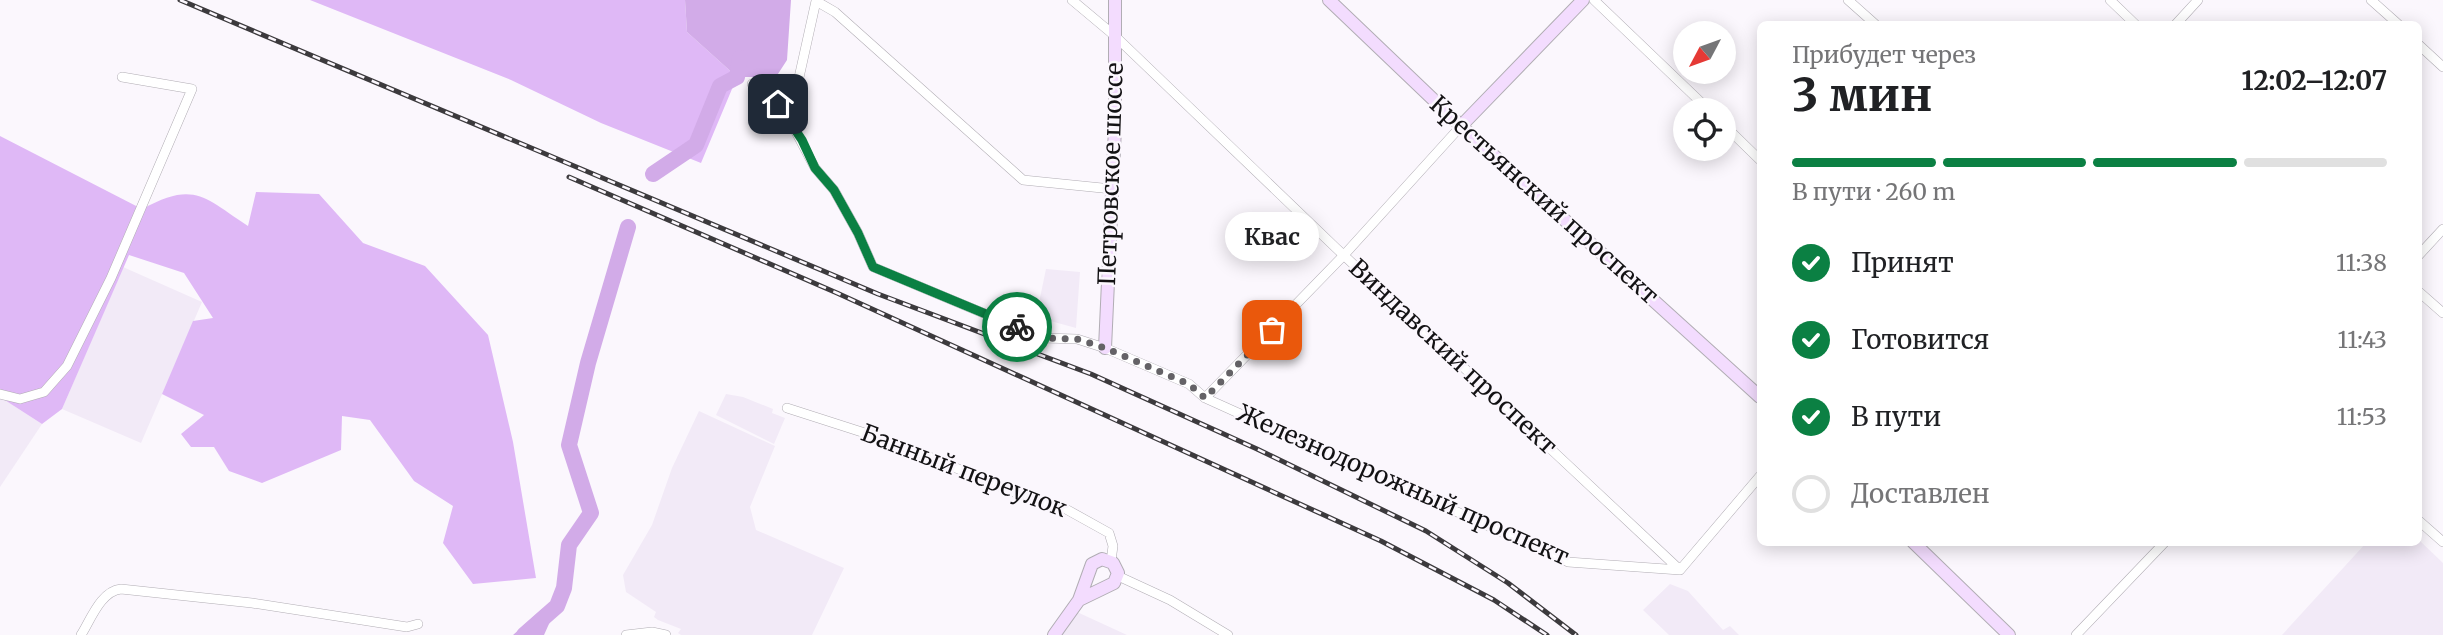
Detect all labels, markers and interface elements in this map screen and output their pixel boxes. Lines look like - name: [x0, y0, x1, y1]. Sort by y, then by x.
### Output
- north arrow: [1673, 21, 1736, 84]
- map controls: [1673, 21, 1736, 161]
- text: Прибудет через: [1792, 40, 1976, 69]
- street label: Петровское шоссе: [1091, 62, 1130, 286]
- text: 12:02–12:07: [2242, 64, 2387, 97]
- text: 3 мин: [1792, 66, 1933, 124]
- pin: [748, 74, 808, 134]
- icon: home: [759, 85, 797, 123]
- street label: Крестьянский проспект: [1423, 89, 1665, 311]
- button: locate: [1673, 98, 1736, 161]
- text: В пути · 260 m: [1792, 177, 1955, 206]
- callout: Квас: [1225, 211, 1319, 260]
- text: Квас: [1244, 222, 1300, 251]
- icon: check: [1792, 244, 1830, 282]
- text: Принят: [1851, 246, 1954, 279]
- text: 11:38: [2336, 248, 2387, 277]
- street label: Виндавский проспект: [1343, 252, 1564, 461]
- courier: [982, 292, 1052, 362]
- pin: [1242, 300, 1302, 360]
- icon: bike: [998, 308, 1036, 346]
- icon: bag: [1253, 311, 1291, 349]
- icon: check: [1792, 321, 1830, 359]
- text: Готовится: [1851, 323, 1989, 356]
- text: 11:43: [2338, 325, 2387, 354]
- street label: Железнодорожный проспект: [1232, 397, 1574, 572]
- icon: check: [1792, 398, 1830, 436]
- text: В пути: [1851, 400, 1941, 433]
- text: 11:53: [2337, 402, 2387, 431]
- street label: Банный переулок: [857, 417, 1072, 524]
- text: Доставлен: [1851, 477, 1990, 510]

